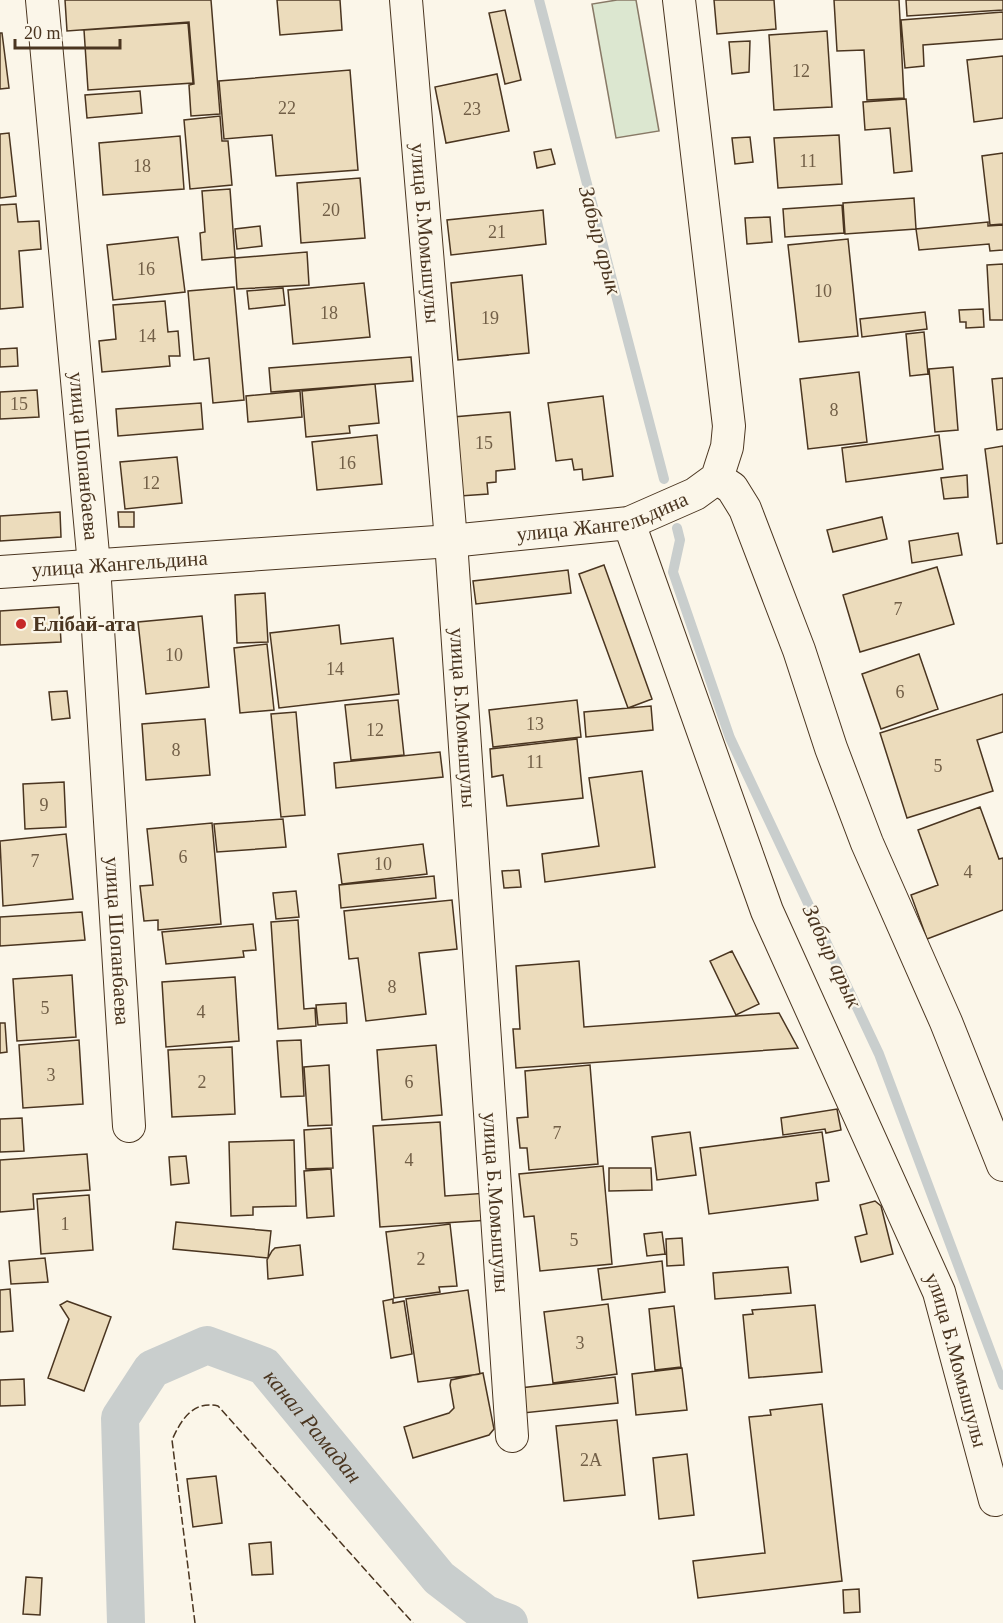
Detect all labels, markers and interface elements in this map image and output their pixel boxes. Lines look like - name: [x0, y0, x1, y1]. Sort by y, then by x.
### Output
- scale bar: [15, 12, 120, 50]
- text: 20 m: [24, 23, 61, 43]
- house number: 12: [792, 61, 810, 81]
- house number: 22: [278, 98, 296, 118]
- house number: 23: [463, 99, 481, 119]
- street label: улица Б.Момышулы: [406, 142, 445, 324]
- house number: 11: [799, 151, 817, 171]
- house number: 18: [133, 156, 151, 176]
- water label: Забыр арык: [574, 183, 627, 298]
- house number: 20: [322, 200, 340, 220]
- house number: 21: [488, 222, 506, 242]
- house number: 16: [137, 259, 155, 279]
- house number: 10: [814, 281, 832, 301]
- house number: 18: [320, 303, 338, 323]
- house number: 19: [481, 308, 499, 328]
- house number: 14: [138, 326, 156, 346]
- street label: улица Шопанбаева: [64, 371, 104, 542]
- house number: 15: [10, 394, 28, 414]
- house number: 8: [830, 400, 839, 420]
- house number: 15: [475, 433, 493, 453]
- house number: 16: [338, 453, 356, 473]
- house number: 12: [142, 473, 160, 493]
- street label: улица Жангельдина: [515, 486, 692, 546]
- street label: улица Жангельдина: [31, 546, 209, 582]
- house number: 7: [894, 599, 903, 619]
- place label: Елібай-ата: [33, 612, 136, 636]
- marker: Елібай-ата: [14, 617, 28, 631]
- street label: улица Б.Момышулы: [445, 627, 481, 809]
- house number: 10: [165, 645, 183, 665]
- house number: 14: [326, 659, 344, 679]
- house number: 6: [896, 682, 905, 702]
- house number: 13: [526, 714, 544, 734]
- house number: 12: [366, 720, 384, 740]
- house number: 8: [172, 740, 181, 760]
- house number: 11: [526, 752, 544, 772]
- house number: 5: [934, 756, 943, 776]
- house number: 9: [40, 795, 49, 815]
- house number: 6: [179, 847, 188, 867]
- house number: 7: [31, 851, 40, 871]
- house number: 10: [374, 854, 392, 874]
- street label: улица Шопанбаева: [100, 856, 135, 1027]
- house number: 4: [964, 862, 973, 882]
- water label: Забыр арык: [798, 900, 868, 1013]
- house number: 8: [388, 977, 397, 997]
- house number: 5: [41, 998, 50, 1018]
- house number: 4: [197, 1002, 206, 1022]
- house number: 3: [47, 1065, 56, 1085]
- house number: 2: [198, 1072, 207, 1092]
- house number: 6: [405, 1072, 414, 1092]
- street label: улица Б.Момышулы: [478, 1112, 514, 1293]
- house number: 7: [553, 1123, 562, 1143]
- house number: 4: [405, 1150, 414, 1170]
- house number: 1: [61, 1214, 70, 1234]
- house number: 5: [570, 1230, 579, 1250]
- house number: 2: [417, 1249, 426, 1269]
- street label: улица Б.Момышулы: [920, 1269, 992, 1450]
- house number: 3: [576, 1333, 585, 1353]
- water label: канал Рамадан: [259, 1364, 367, 1488]
- house number: 2А: [580, 1450, 602, 1470]

